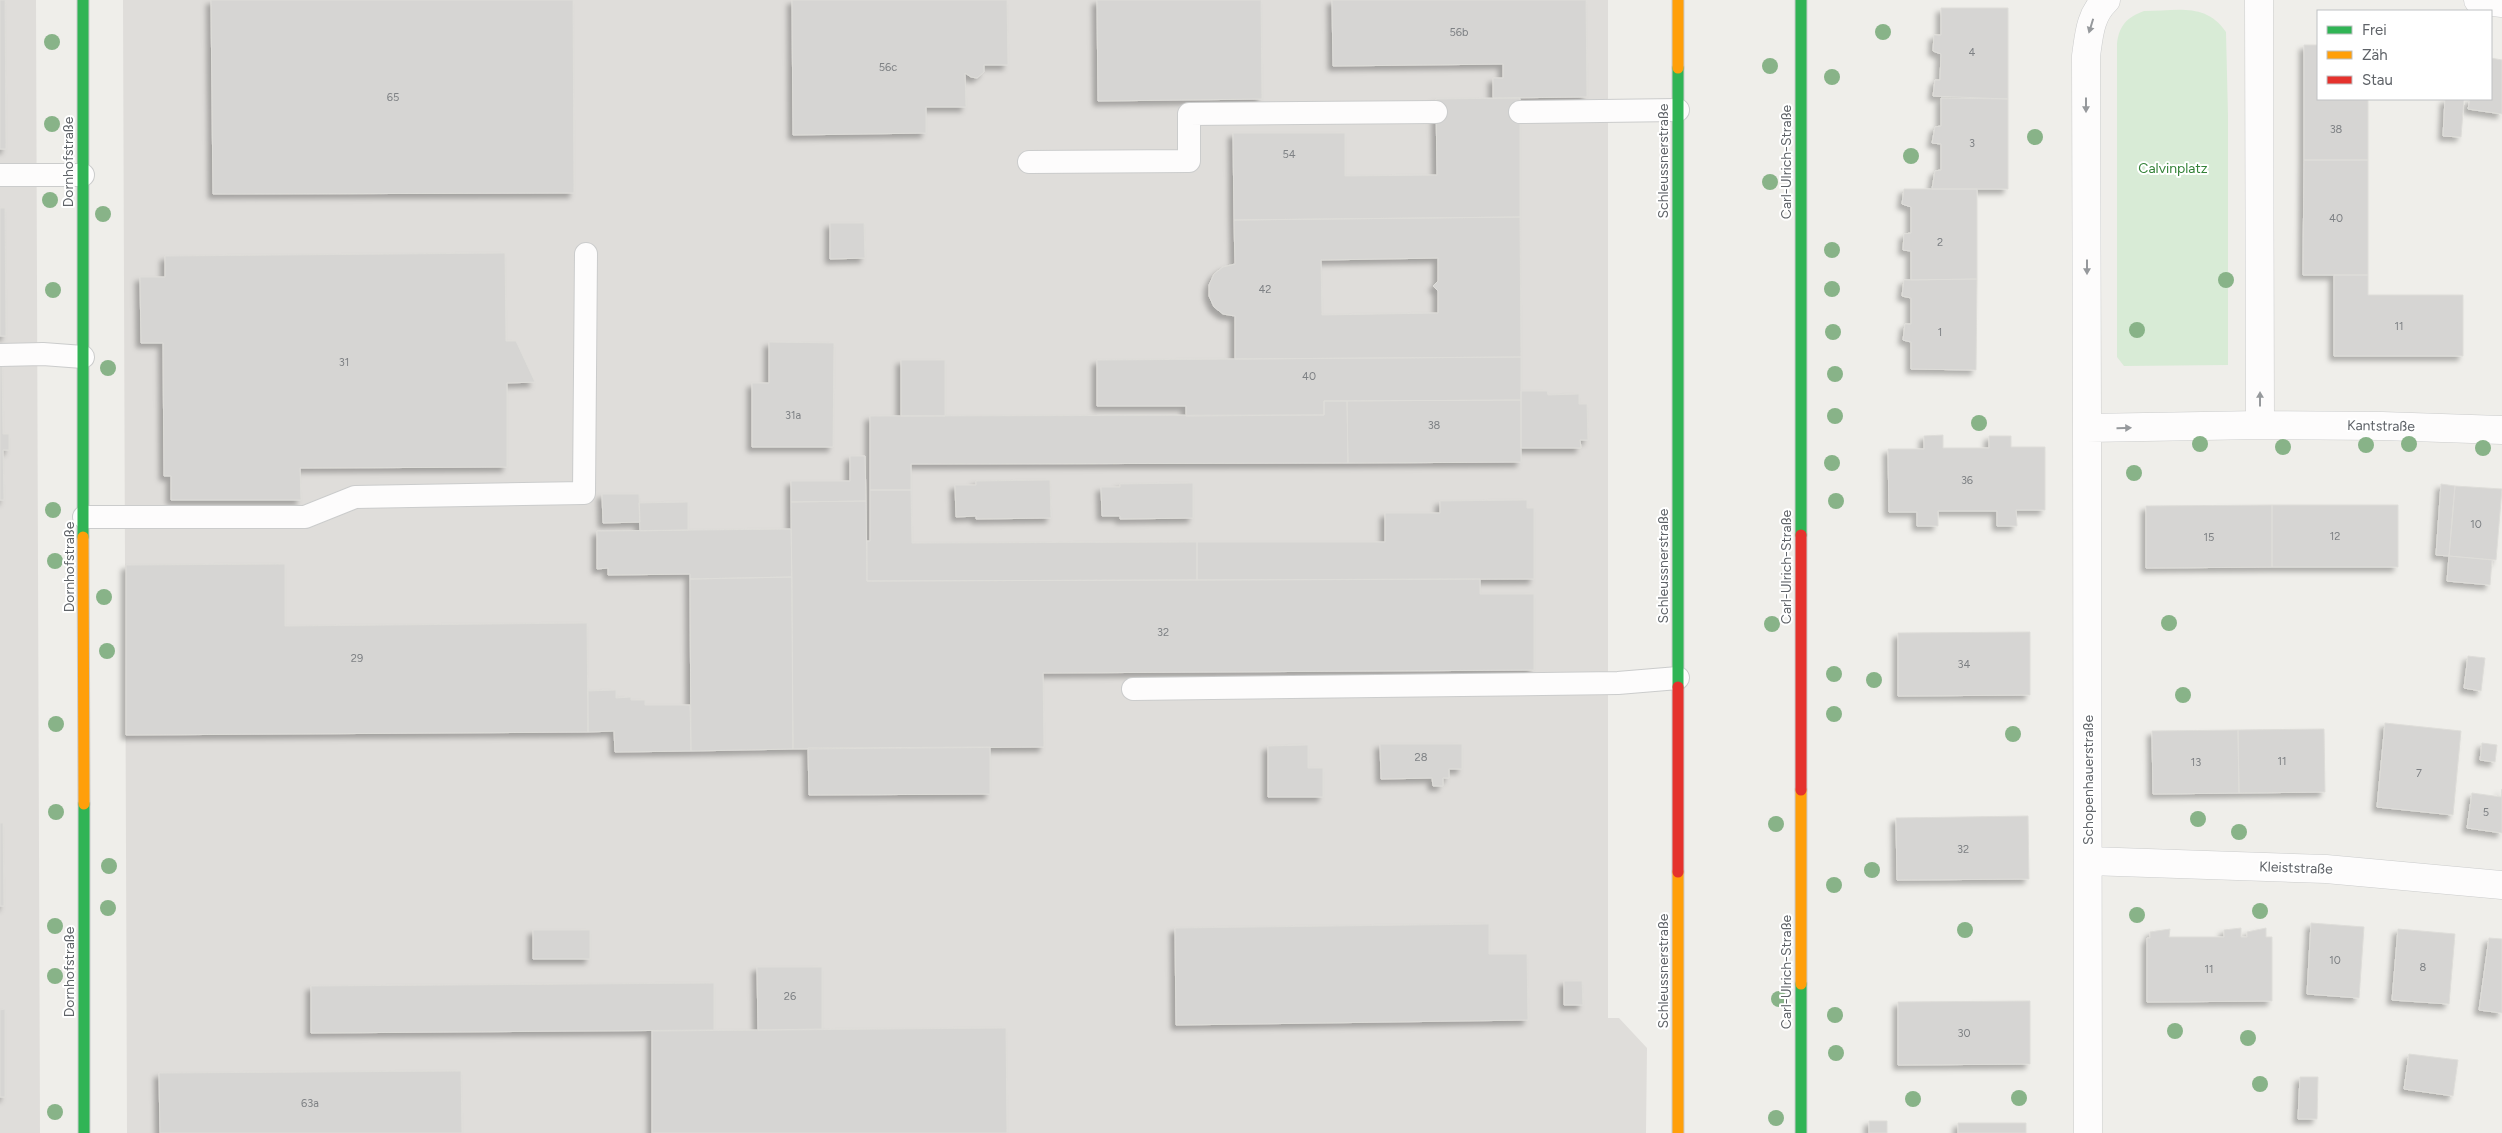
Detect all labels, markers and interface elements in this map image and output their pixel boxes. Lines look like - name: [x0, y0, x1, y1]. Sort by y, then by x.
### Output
- legend: [2317, 10, 2492, 100]
- one-way arrow: [2087, 19, 2095, 34]
- text: Frei: [2362, 21, 2387, 39]
- house number: 56b: [1450, 26, 1469, 39]
- house number: 4: [1969, 46, 1976, 59]
- text: Zäh: [2362, 46, 2388, 64]
- house number: 56c: [879, 61, 897, 74]
- text: Stau: [2362, 71, 2393, 89]
- house number: 65: [387, 91, 399, 104]
- one-way arrow: [2082, 97, 2090, 113]
- street label: Schleussnerstraße: [1655, 103, 1672, 218]
- street label: Carl-Ulrich-Straße: [1778, 104, 1795, 219]
- street label: Dornhofstraße: [60, 116, 77, 207]
- house number: 38: [2330, 123, 2343, 136]
- house number: 3: [1969, 137, 1975, 150]
- house number: 54: [1282, 148, 1296, 161]
- park label: Calvinplatz: [2138, 160, 2208, 177]
- house number: 40: [2329, 212, 2343, 225]
- house number: 2: [1937, 236, 1943, 249]
- one-way arrow: [2083, 260, 2091, 276]
- house number: 42: [1259, 283, 1271, 296]
- house number: 11: [2394, 320, 2404, 333]
- house number: 1: [1938, 326, 1942, 339]
- house number: 31: [339, 356, 349, 369]
- house number: 40: [1302, 370, 1316, 383]
- one-way arrow: [2256, 390, 2264, 406]
- house number: 31a: [785, 409, 801, 422]
- street label: Kantstraße: [2347, 417, 2415, 435]
- house number: 38: [1428, 419, 1441, 432]
- one-way arrow: [2116, 424, 2132, 432]
- house number: 36: [1961, 474, 1973, 487]
- street label: Schleussnerstraße: [1655, 508, 1672, 623]
- street label: Carl-Ulrich-Straße: [1778, 509, 1795, 624]
- house number: 10: [2470, 518, 2482, 531]
- street label: Dornhofstraße: [61, 521, 78, 612]
- house number: 12: [2330, 530, 2340, 543]
- house number: 15: [2204, 531, 2214, 544]
- house number: 32: [1157, 626, 1169, 639]
- house number: 29: [351, 652, 363, 665]
- house number: 34: [1958, 658, 1971, 671]
- street label: Schopenhauerstraße: [2080, 715, 2097, 845]
- house number: 28: [1415, 751, 1428, 764]
- house number: 11: [2277, 755, 2287, 768]
- house number: 13: [2191, 756, 2201, 769]
- house number: 7: [2416, 767, 2422, 780]
- house number: 5: [2483, 806, 2489, 819]
- house number: 32: [1957, 843, 1969, 856]
- street label: Kleiststraße: [2259, 858, 2333, 878]
- street label: Schleussnerstraße: [1655, 913, 1672, 1028]
- street label: Carl-Ulrich-Straße: [1778, 914, 1795, 1029]
- street label: Dornhofstraße: [61, 926, 78, 1017]
- house number: 10: [2329, 954, 2341, 967]
- house number: 8: [2420, 961, 2427, 974]
- house number: 11: [2204, 963, 2214, 976]
- house number: 26: [784, 990, 796, 1003]
- house number: 30: [1957, 1027, 1971, 1040]
- house number: 63a: [301, 1097, 319, 1110]

